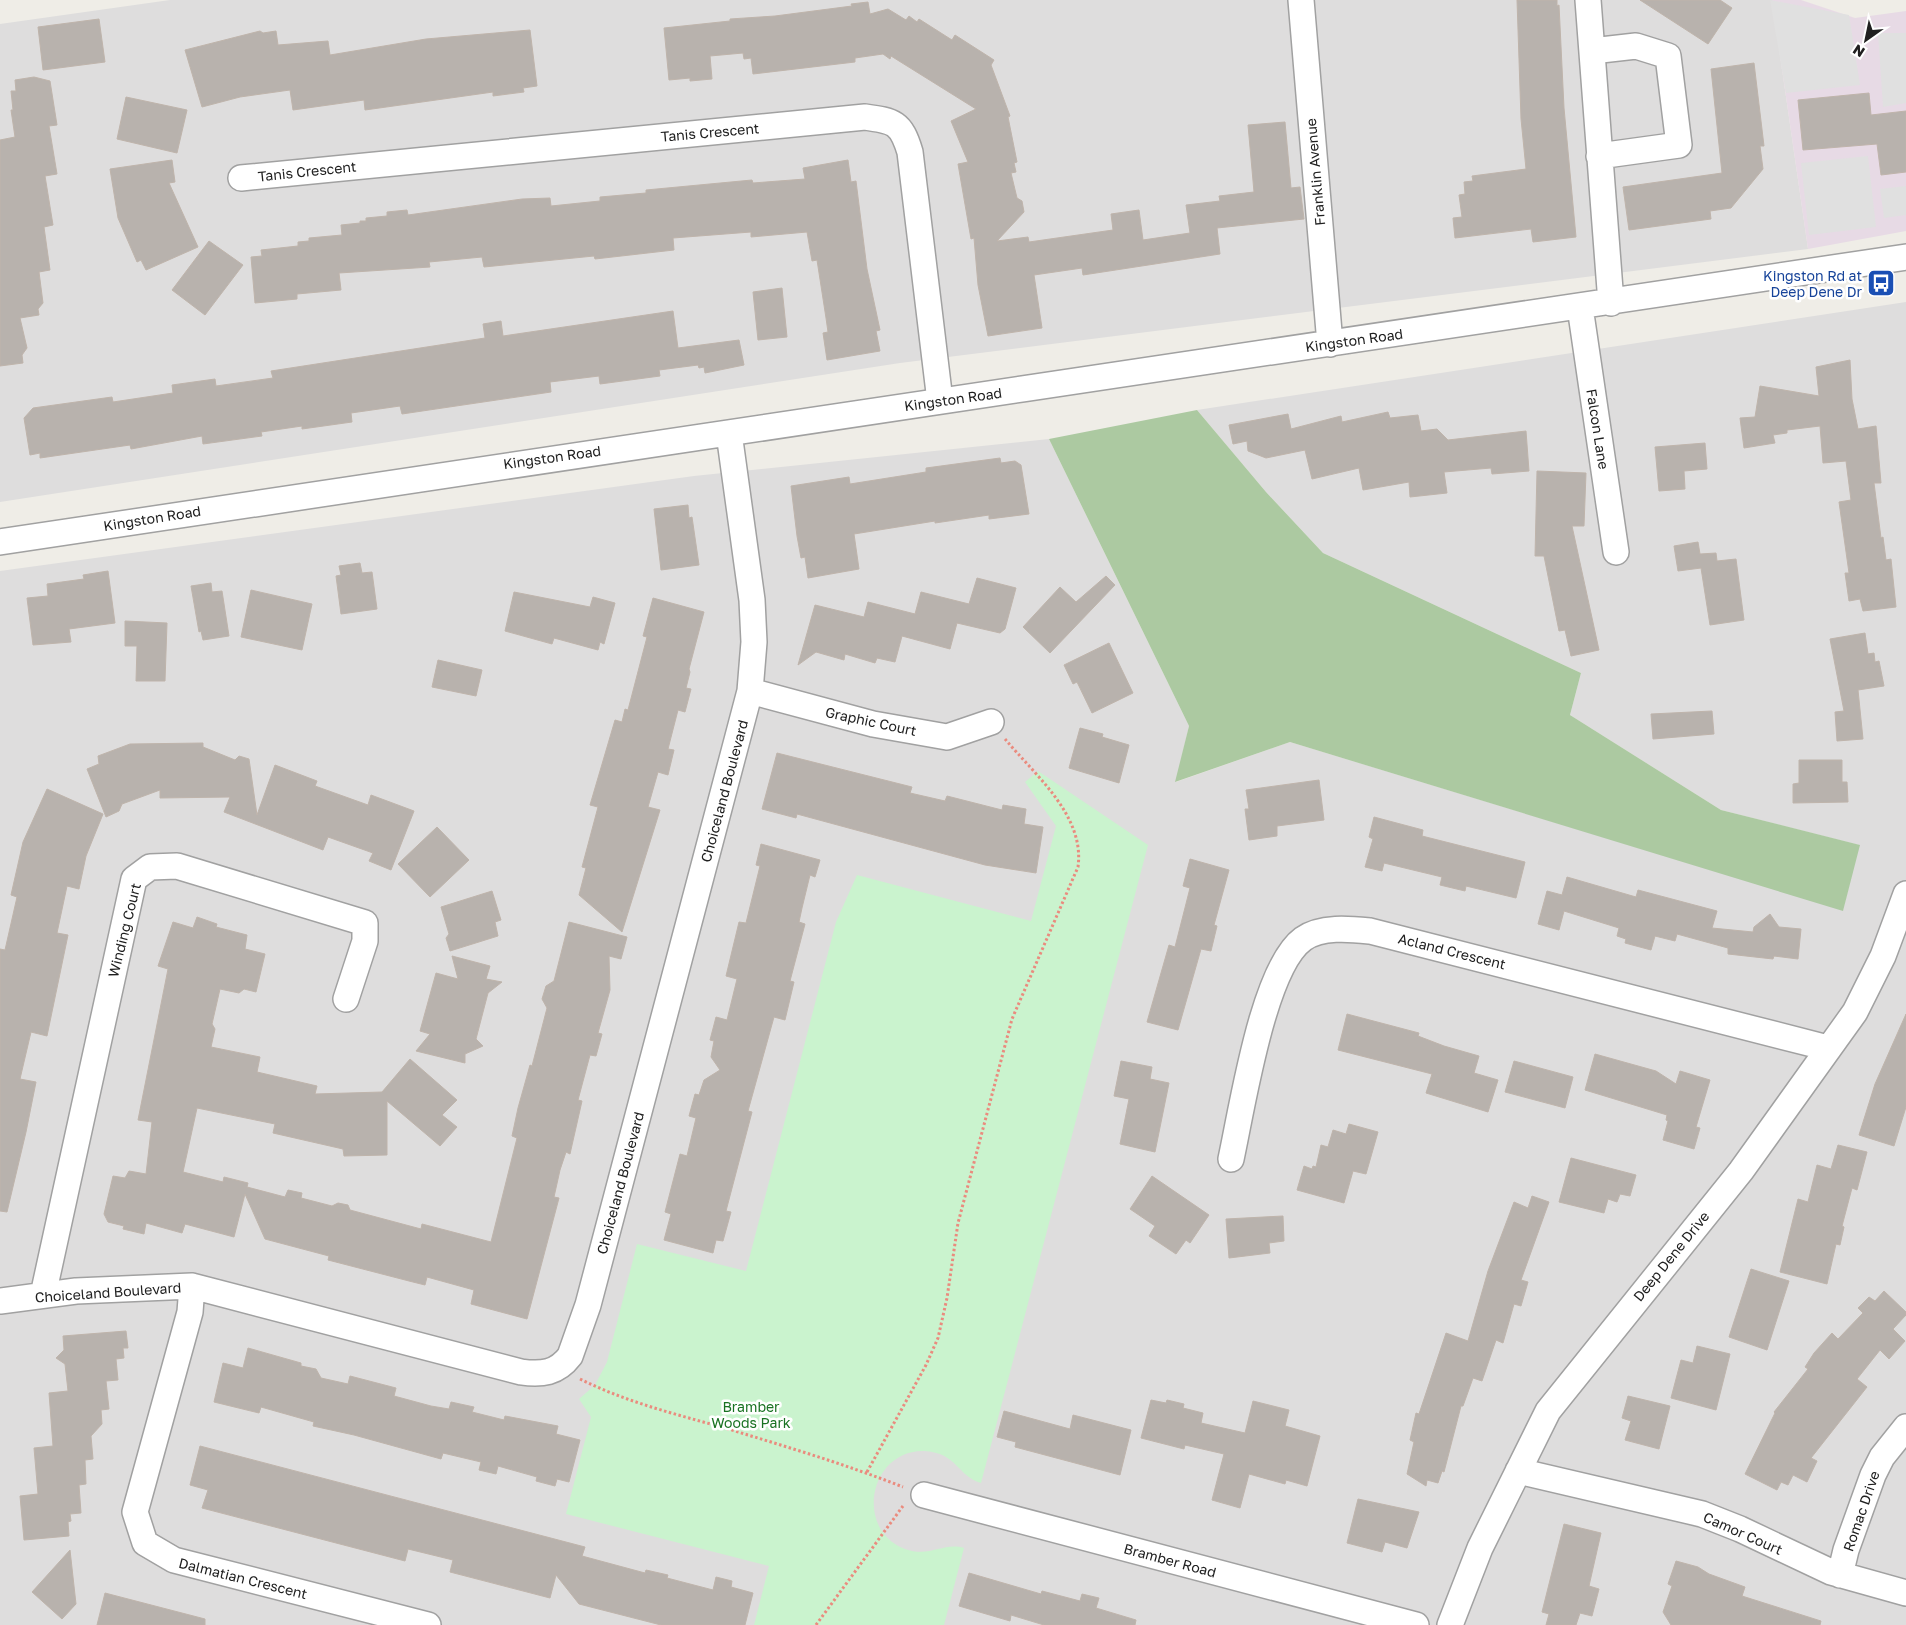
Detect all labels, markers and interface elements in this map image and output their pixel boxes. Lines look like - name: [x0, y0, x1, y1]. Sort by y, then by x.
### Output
- north arrow: [1841, 15, 1891, 65]
- text: N: [1850, 41, 1868, 61]
- street label: Franklin Avenue: [1302, 118, 1328, 226]
- street label: Tanis Crescent: [660, 119, 760, 145]
- street label: Tanis Crescent: [257, 157, 357, 185]
- place label: Kingston Rd at Deep Dene Dr: [1763, 267, 1863, 300]
- bus stop icon: Kingston Rd at Deep Dene Dr: [1866, 268, 1896, 298]
- street label: Kingston Road: [1304, 325, 1404, 355]
- street label: Kingston Road: [903, 384, 1003, 414]
- street label: Falcon Lane: [1583, 388, 1613, 470]
- street label: Kingston Road: [502, 442, 602, 472]
- street label: Kingston Road: [102, 502, 202, 534]
- street label: Graphic Court: [824, 703, 918, 739]
- street label: Choiceland Boulevard: [697, 718, 751, 864]
- street label: Winding Court: [104, 881, 144, 979]
- street label: Acland Crescent: [1396, 929, 1508, 973]
- street label: Choiceland Boulevard: [593, 1110, 647, 1256]
- street label: Deep Dene Drive: [1629, 1208, 1713, 1304]
- street label: Choiceland Boulevard: [34, 1278, 182, 1306]
- park label: Bramber Woods Park: [711, 1398, 791, 1431]
- street label: Romac Drive: [1839, 1469, 1883, 1553]
- street label: Camor Court: [1701, 1508, 1785, 1558]
- street label: Bramber Road: [1122, 1539, 1218, 1581]
- street label: Dalmatian Crescent: [177, 1554, 309, 1602]

